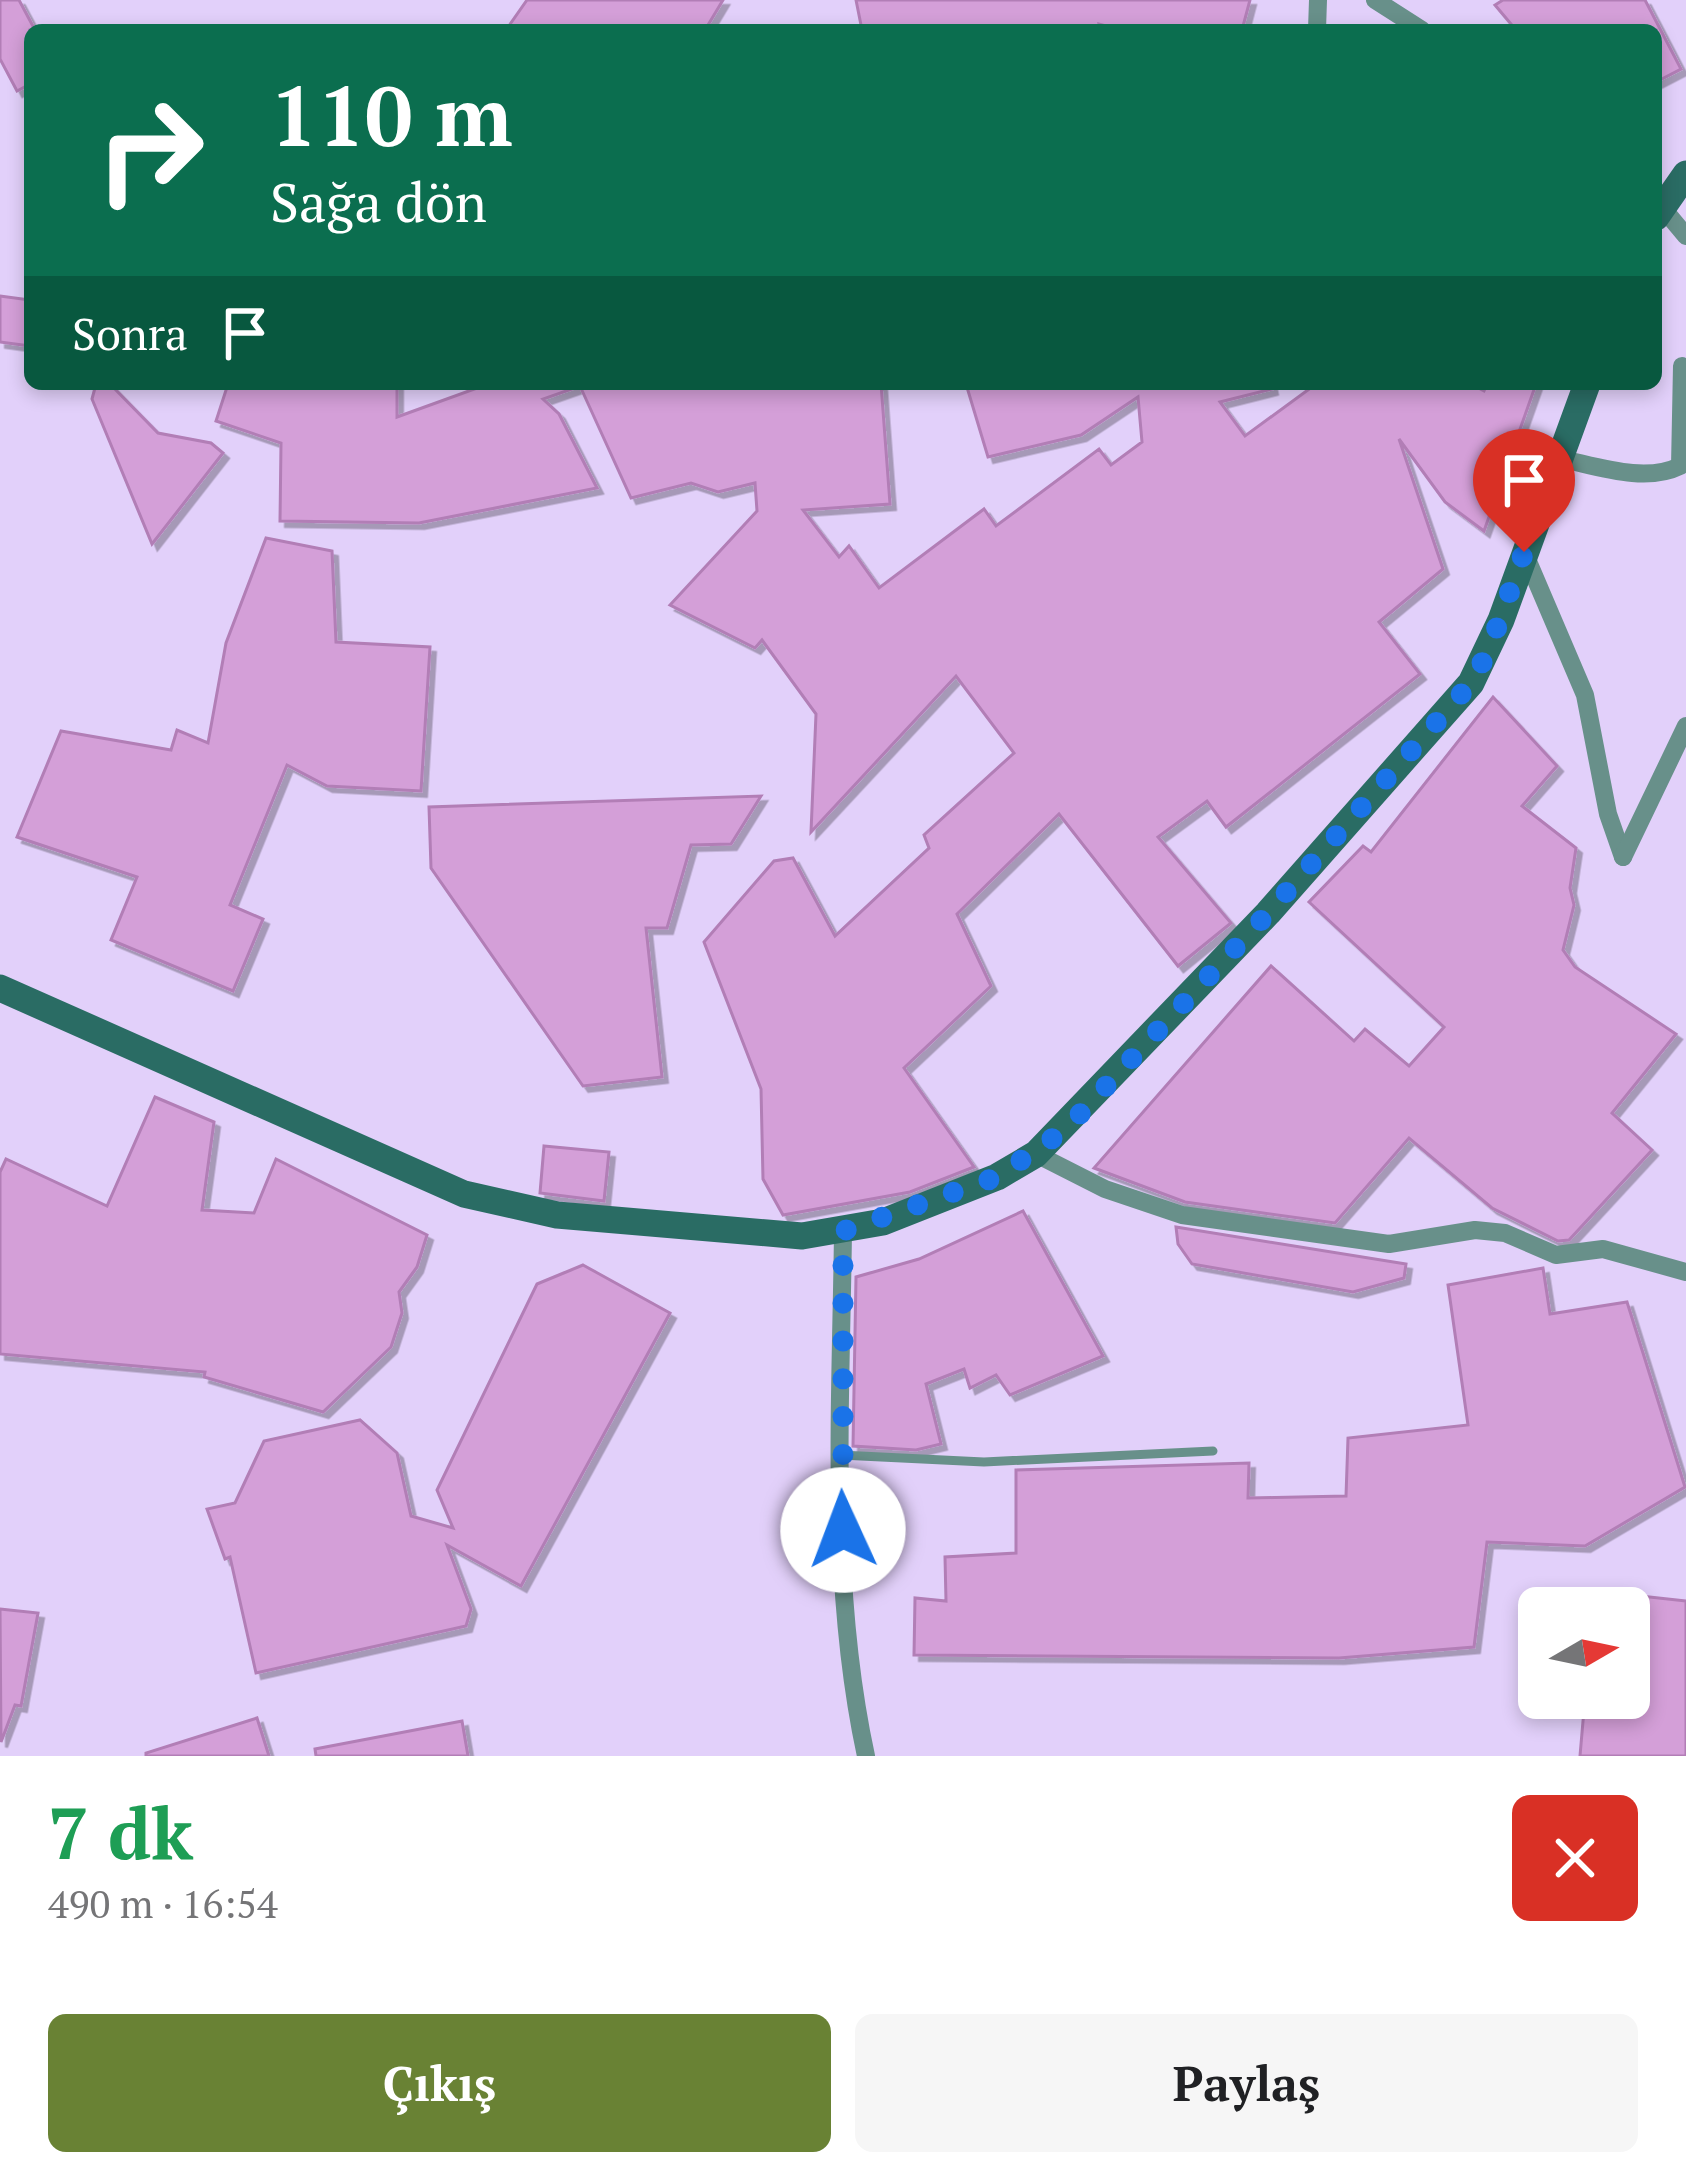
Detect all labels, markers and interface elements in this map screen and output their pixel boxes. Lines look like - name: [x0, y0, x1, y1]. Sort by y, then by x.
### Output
- text: 110 m: [270, 59, 513, 170]
- icon: right: [72, 72, 228, 228]
- text: Sağa dön: [270, 166, 487, 237]
- icon: arrive: [212, 300, 278, 366]
- text: Sonra: [72, 303, 188, 363]
- pin: [1473, 429, 1575, 552]
- icon: arrive: [1491, 447, 1557, 513]
- position arrow: [780, 1467, 906, 1593]
- north arrow: [1518, 1587, 1650, 1719]
- map controls: [1518, 1587, 1650, 1719]
- text: 7 dk: [48, 1784, 193, 1880]
- button: close: [1512, 1795, 1638, 1921]
- text: 490 m · 16:54: [48, 1877, 278, 1929]
- button: Çıkış: [48, 2014, 831, 2152]
- button: Paylaş: [855, 2014, 1638, 2152]

